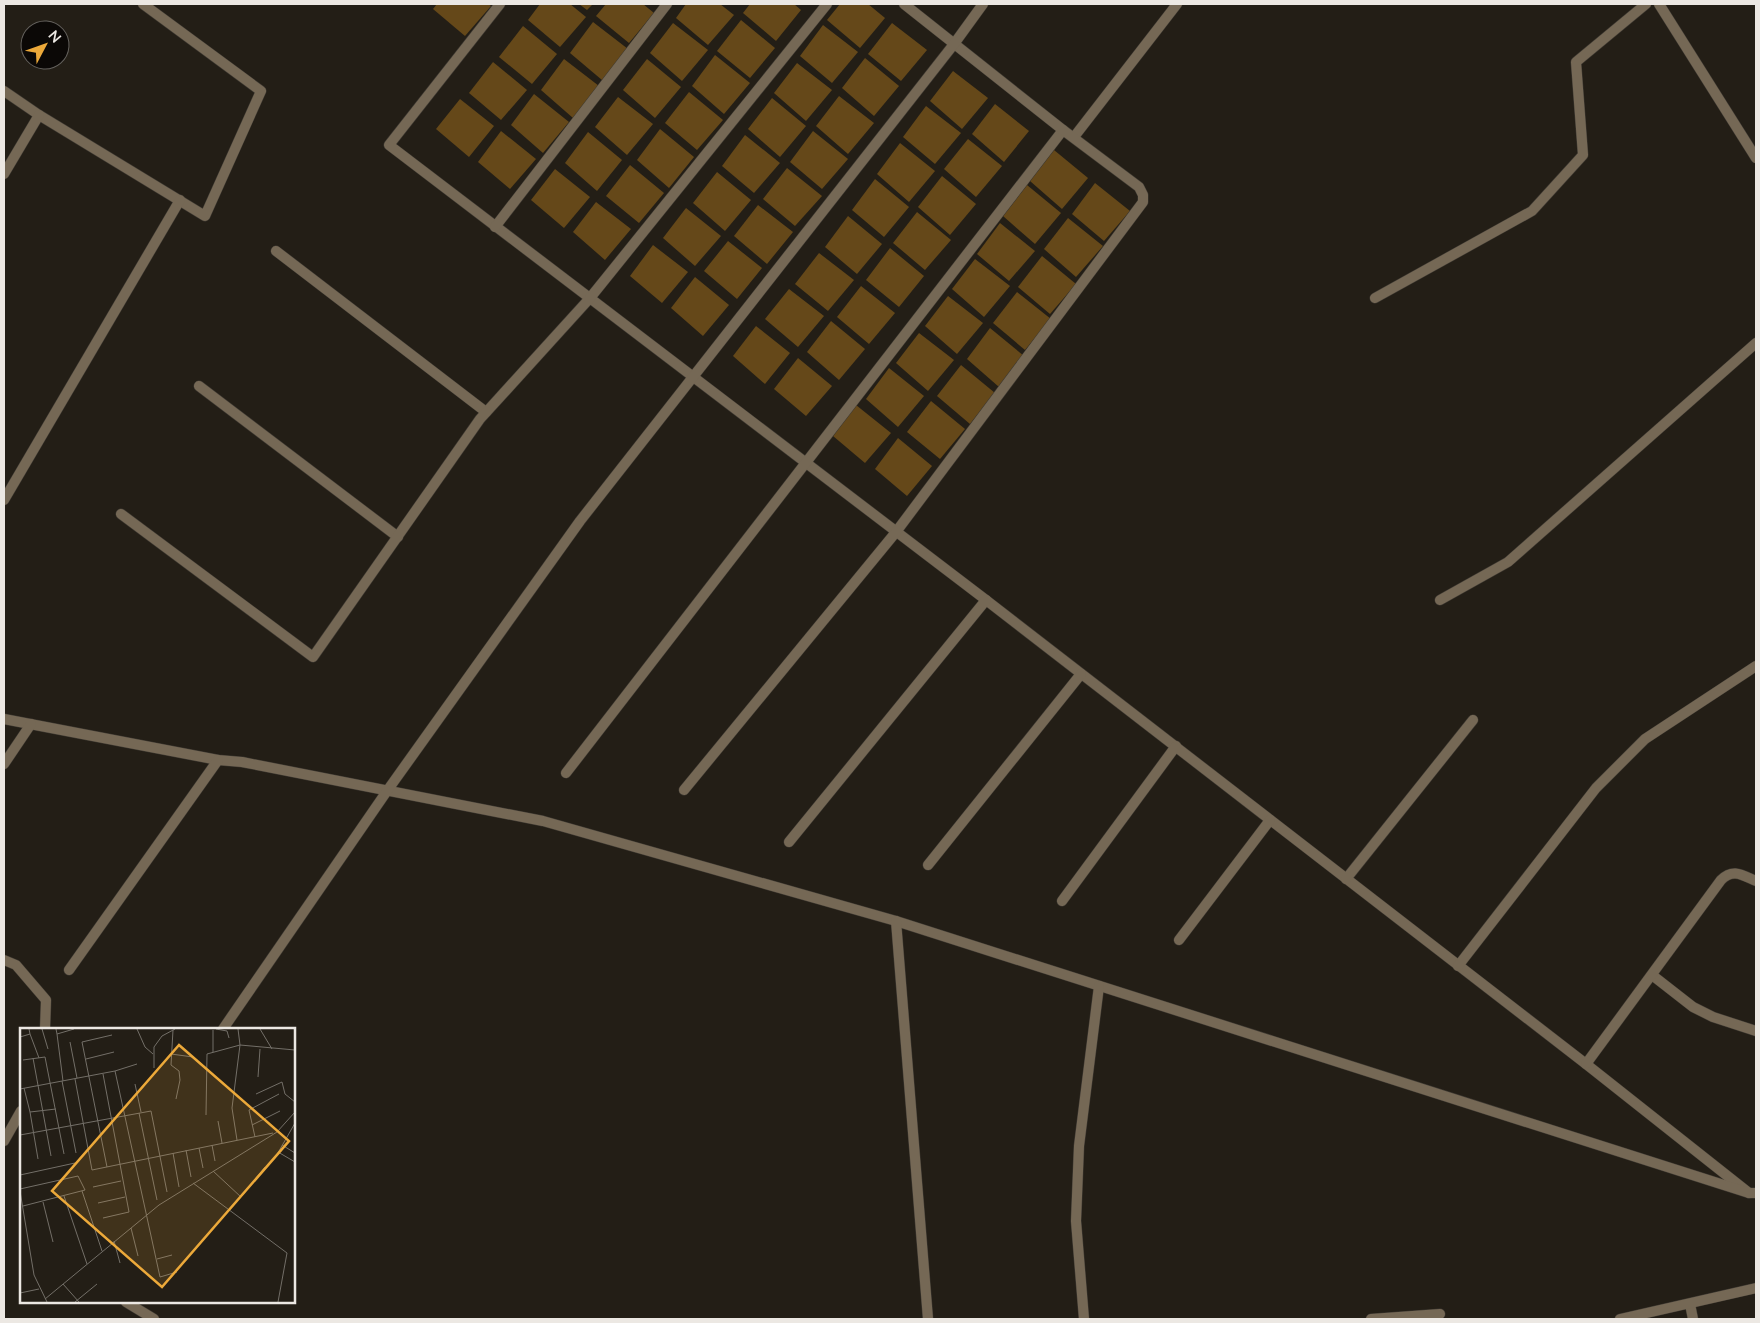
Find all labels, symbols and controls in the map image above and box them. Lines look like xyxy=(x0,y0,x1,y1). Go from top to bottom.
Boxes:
north arrow xyxy=(20,20,70,70)
text: N xyxy=(45,26,65,46)
inset map xyxy=(20,1028,295,1303)

